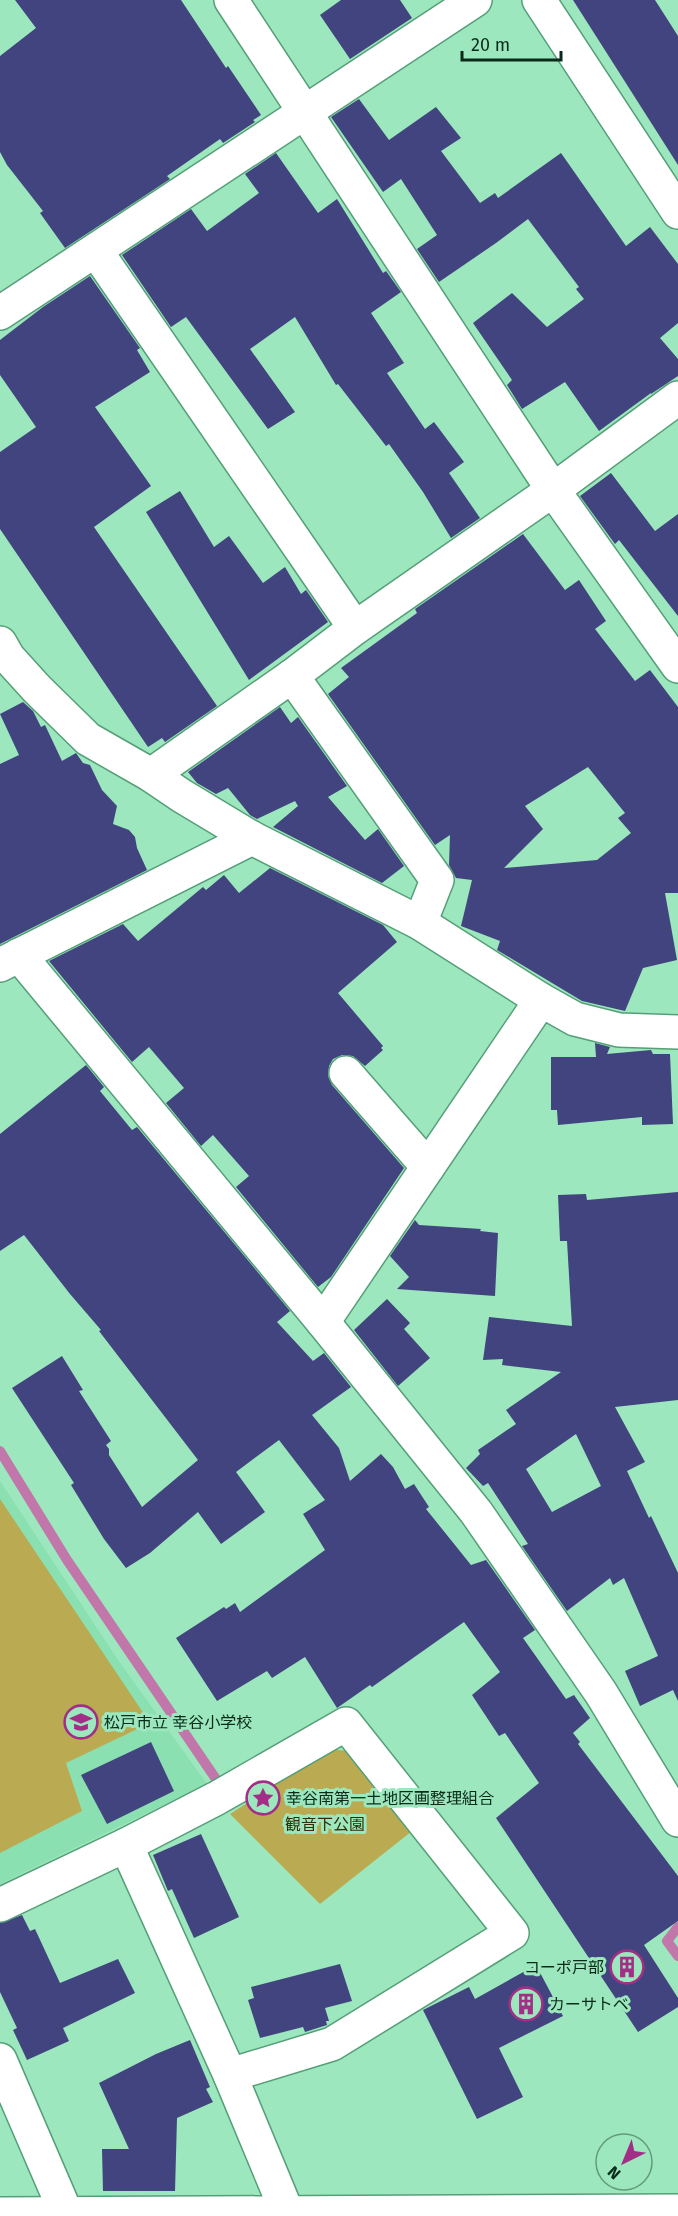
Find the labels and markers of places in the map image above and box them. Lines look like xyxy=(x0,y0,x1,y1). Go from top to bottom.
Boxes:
school or university icon: 松戸市立 幸谷小学校 xyxy=(63,1704,99,1740)
place label: 松戸市立 幸谷小学校 xyxy=(104,1713,252,1732)
place icon: 幸谷南第一土地区画整理組合 xyxy=(245,1780,281,1816)
place label: 幸谷南第一土地区画整理組合 xyxy=(286,1789,494,1808)
building icon: コーポ戸部 xyxy=(609,1949,645,1985)
place label: コーポ戸部 xyxy=(524,1958,604,1977)
building icon: カーサトベ xyxy=(508,1986,544,2022)
place label: カーサトベ xyxy=(549,1995,629,2014)

